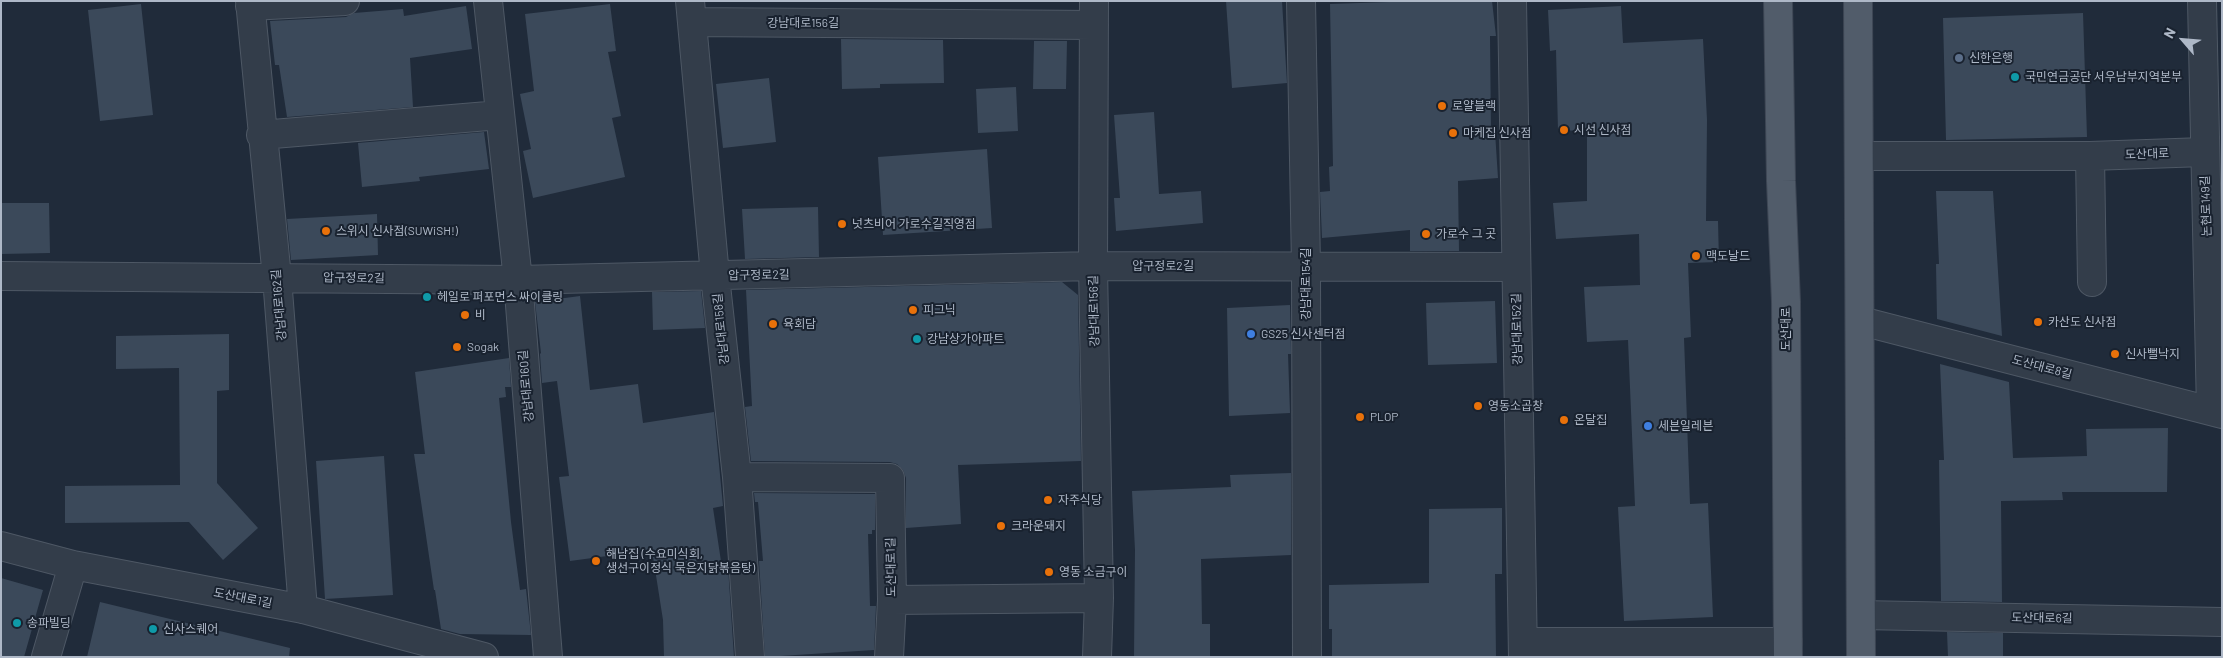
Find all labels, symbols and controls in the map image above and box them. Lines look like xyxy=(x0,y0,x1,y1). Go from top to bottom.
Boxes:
north arrow xyxy=(2158,15,2208,65)
street label: 강남대로156길 xyxy=(767,16,839,30)
text: N xyxy=(2160,25,2179,41)
place label: 신한은행 xyxy=(1969,51,2013,65)
marker: 신한은행 xyxy=(1953,52,1965,64)
place label: 국민연금공단 서우남부지역본부 xyxy=(2025,70,2182,84)
marker: 국민연금공단 서우남부지역본부 xyxy=(2009,71,2021,83)
place label: 로얄블랙 xyxy=(1452,99,1496,113)
marker: 로얄블랙 xyxy=(1436,100,1448,112)
place label: 시선 신사점 xyxy=(1574,123,1632,137)
marker: 시선 신사점 xyxy=(1558,124,1570,136)
place label: 마케집 신사점 xyxy=(1463,126,1532,140)
marker: 마케집 신사점 xyxy=(1447,127,1459,139)
street label: 도산대로 xyxy=(2125,146,2169,162)
street label: 논현로149길 xyxy=(2198,175,2214,237)
place label: 넛츠비어 가로수길직영점 xyxy=(852,217,976,231)
marker: 넛츠비어 가로수길직영점 xyxy=(836,218,848,230)
place label: 스위시 신사점(SUWiSH!) xyxy=(336,224,458,238)
marker: 스위시 신사점(SUWiSH!) xyxy=(320,225,332,237)
place label: 가로수 그 곳 xyxy=(1436,227,1496,241)
marker: 가로수 그 곳 xyxy=(1420,228,1432,240)
street label: 강남대로154길 xyxy=(1299,248,1313,320)
place label: 맥도날드 xyxy=(1706,249,1750,263)
marker: 맥도날드 xyxy=(1690,250,1702,262)
street label: 압구정로2길 xyxy=(1132,259,1194,273)
street label: 압구정로2길 xyxy=(728,267,790,283)
street label: 강남대로162길 xyxy=(269,269,289,341)
street label: 압구정로2길 xyxy=(323,270,385,286)
street label: 강남대로156길 xyxy=(1086,275,1102,347)
place label: 헤일로 퍼포먼스 싸이클링 xyxy=(437,290,563,304)
marker: 헤일로 퍼포먼스 싸이클링 xyxy=(421,291,433,303)
street label: 강남대로158길 xyxy=(710,293,732,365)
street label: 강남대로152길 xyxy=(1509,293,1525,365)
place label: 피그닉 xyxy=(923,303,956,317)
marker: 피그닉 xyxy=(907,304,919,316)
street label: 도산대로 xyxy=(1779,307,1793,351)
place label: 비 xyxy=(475,308,486,322)
marker: 비 xyxy=(459,309,471,321)
place label: 카산도 신사점 xyxy=(2048,315,2117,329)
marker: 카산도 신사점 xyxy=(2032,316,2044,328)
place label: 육회담 xyxy=(783,317,816,331)
marker: 육회담 xyxy=(767,318,779,330)
place label: GS25 신사센터점 xyxy=(1261,327,1346,341)
marker: GS25 신사센터점 xyxy=(1245,328,1257,340)
place label: 강남상가아파트 xyxy=(927,332,1004,346)
marker: 강남상가아파트 xyxy=(911,333,923,345)
place label: Sogak xyxy=(467,340,499,354)
marker: Sogak xyxy=(451,341,463,353)
place label: 신사뻘낙지 xyxy=(2125,347,2180,361)
marker: 신사뻘낙지 xyxy=(2109,348,2121,360)
street label: 강남대로160길 xyxy=(516,349,536,423)
street label: 도산대로8길 xyxy=(2010,352,2074,382)
place label: 영동소곱창 xyxy=(1488,399,1543,413)
marker: 영동소곱창 xyxy=(1472,400,1484,412)
place label: PLOP xyxy=(1370,410,1398,424)
marker: PLOP xyxy=(1354,411,1366,423)
place label: 온달집 xyxy=(1574,413,1607,427)
marker: 온달집 xyxy=(1558,414,1570,426)
place label: 세븐일레븐 xyxy=(1658,419,1713,433)
marker: 세븐일레븐 xyxy=(1642,420,1654,432)
place label: 자주식당 xyxy=(1058,493,1102,507)
marker: 자주식당 xyxy=(1042,494,1054,506)
place label: 크라운돼지 xyxy=(1011,519,1066,533)
marker: 크라운돼지 xyxy=(995,520,1007,532)
street label: 도산대로1길 xyxy=(883,537,899,597)
place label: 해남집 (수요미식회, 생선구이정식 묵은지닭볶음탕) xyxy=(606,547,755,575)
marker: 해남집 (수요미식회, 생선구이정식 묵은지닭볶음탕) xyxy=(590,555,602,567)
place label: 영동 소금구이 xyxy=(1059,565,1128,579)
marker: 영동 소금구이 xyxy=(1043,566,1055,578)
street label: 도산대로1길 xyxy=(212,585,274,611)
street label: 도산대로6길 xyxy=(2011,610,2073,626)
place label: 송파빌딩 xyxy=(27,616,71,630)
marker: 송파빌딩 xyxy=(11,617,23,629)
place label: 신사스퀘어 xyxy=(163,622,218,636)
marker: 신사스퀘어 xyxy=(147,623,159,635)

